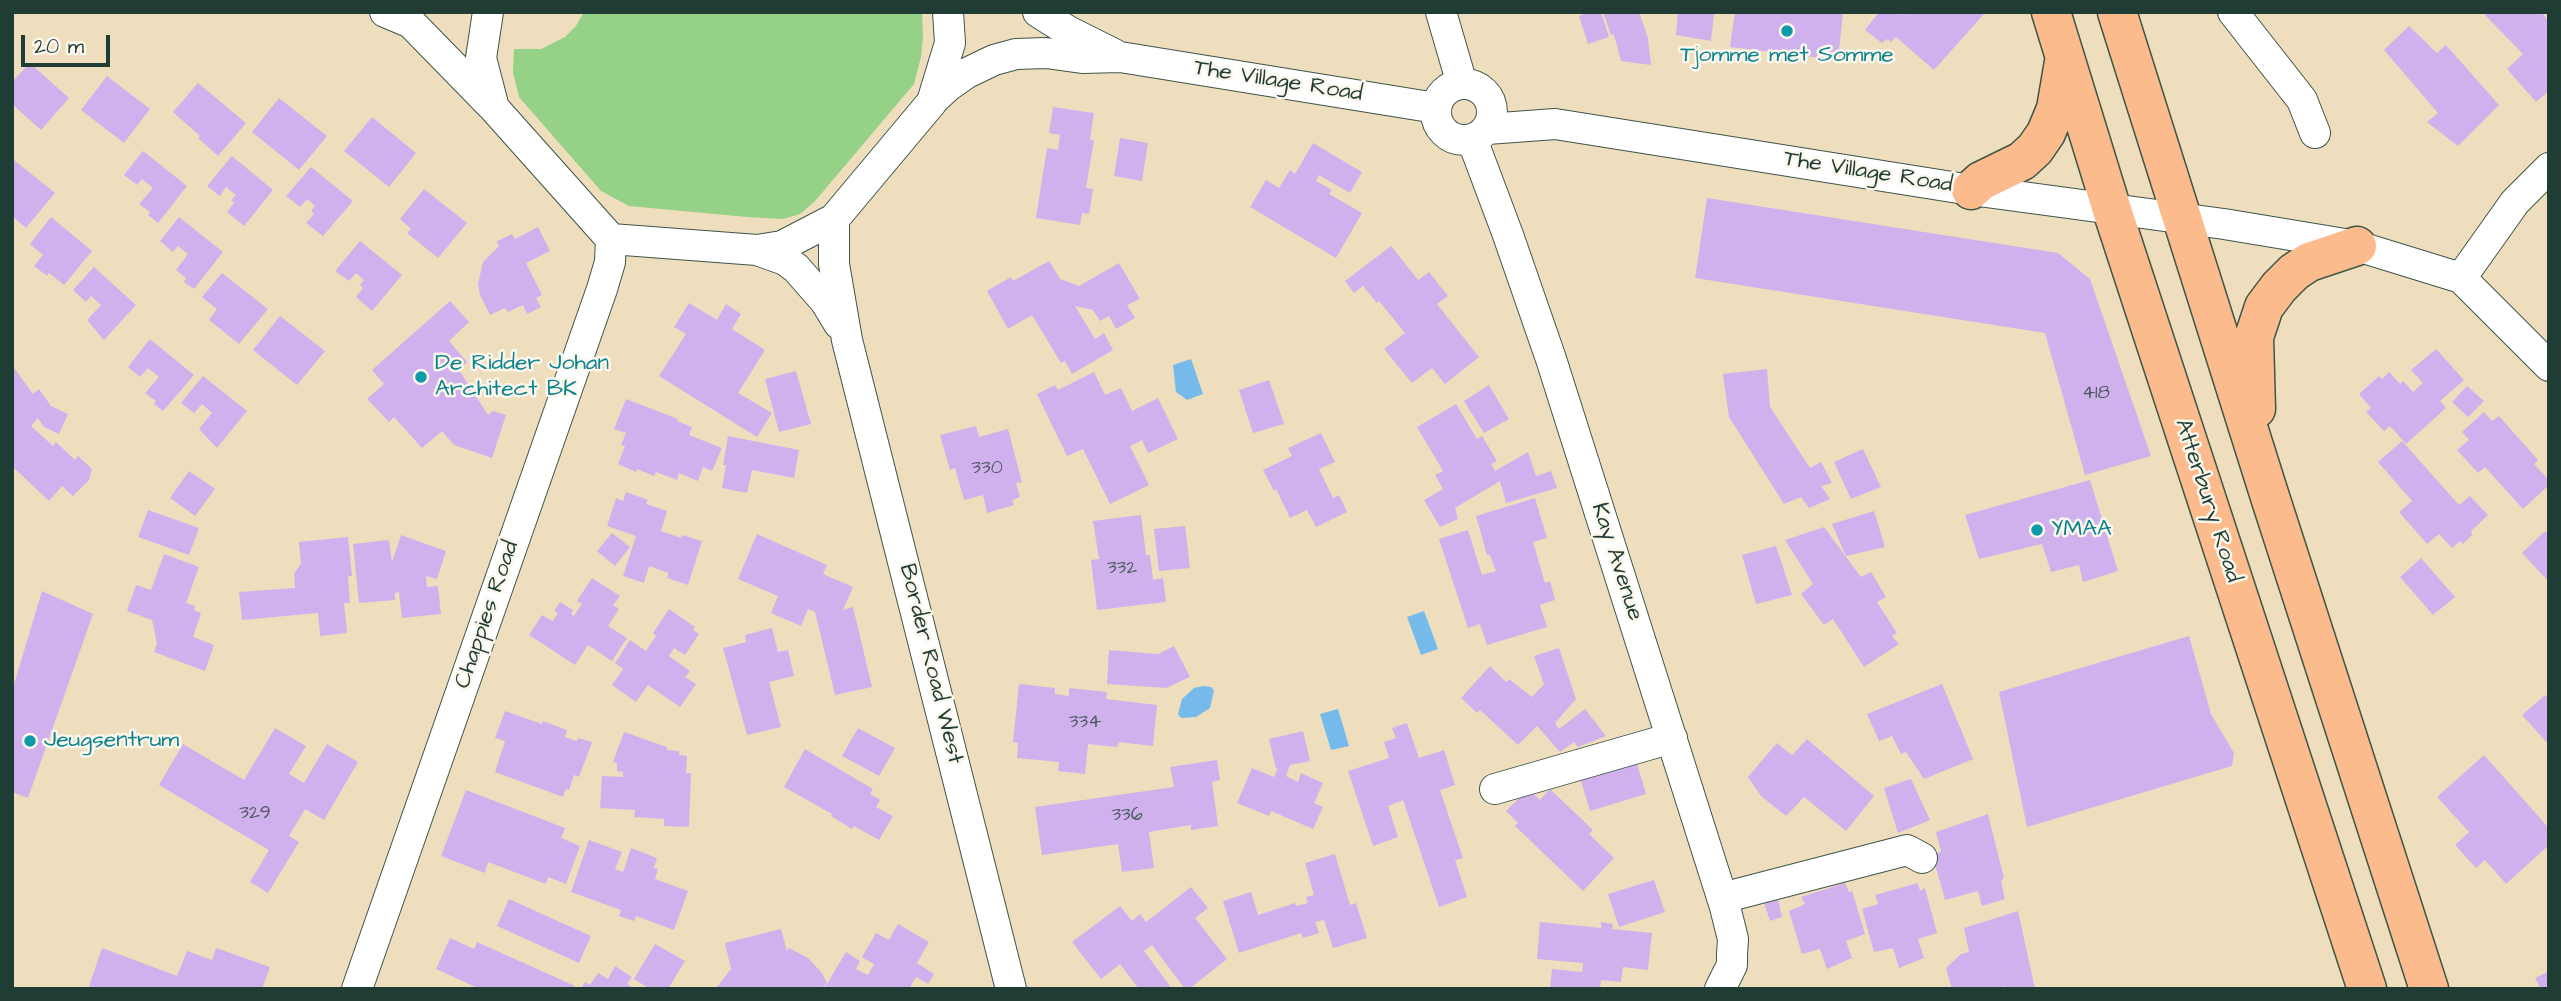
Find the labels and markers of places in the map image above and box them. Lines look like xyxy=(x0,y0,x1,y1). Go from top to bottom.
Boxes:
marker: Tjomme met Somme xyxy=(1779,23,1795,39)
place label: Tjomme met Somme xyxy=(1680,42,1894,70)
place label: De Ridder Johan Architect BK xyxy=(435,350,609,404)
marker: De Ridder Johan Architect BK xyxy=(413,369,429,385)
place label: YMAA xyxy=(2051,516,2112,544)
marker: YMAA xyxy=(2029,522,2045,538)
place label: Jeugsentrum xyxy=(44,727,179,755)
marker: Jeugsentrum xyxy=(22,733,38,749)

